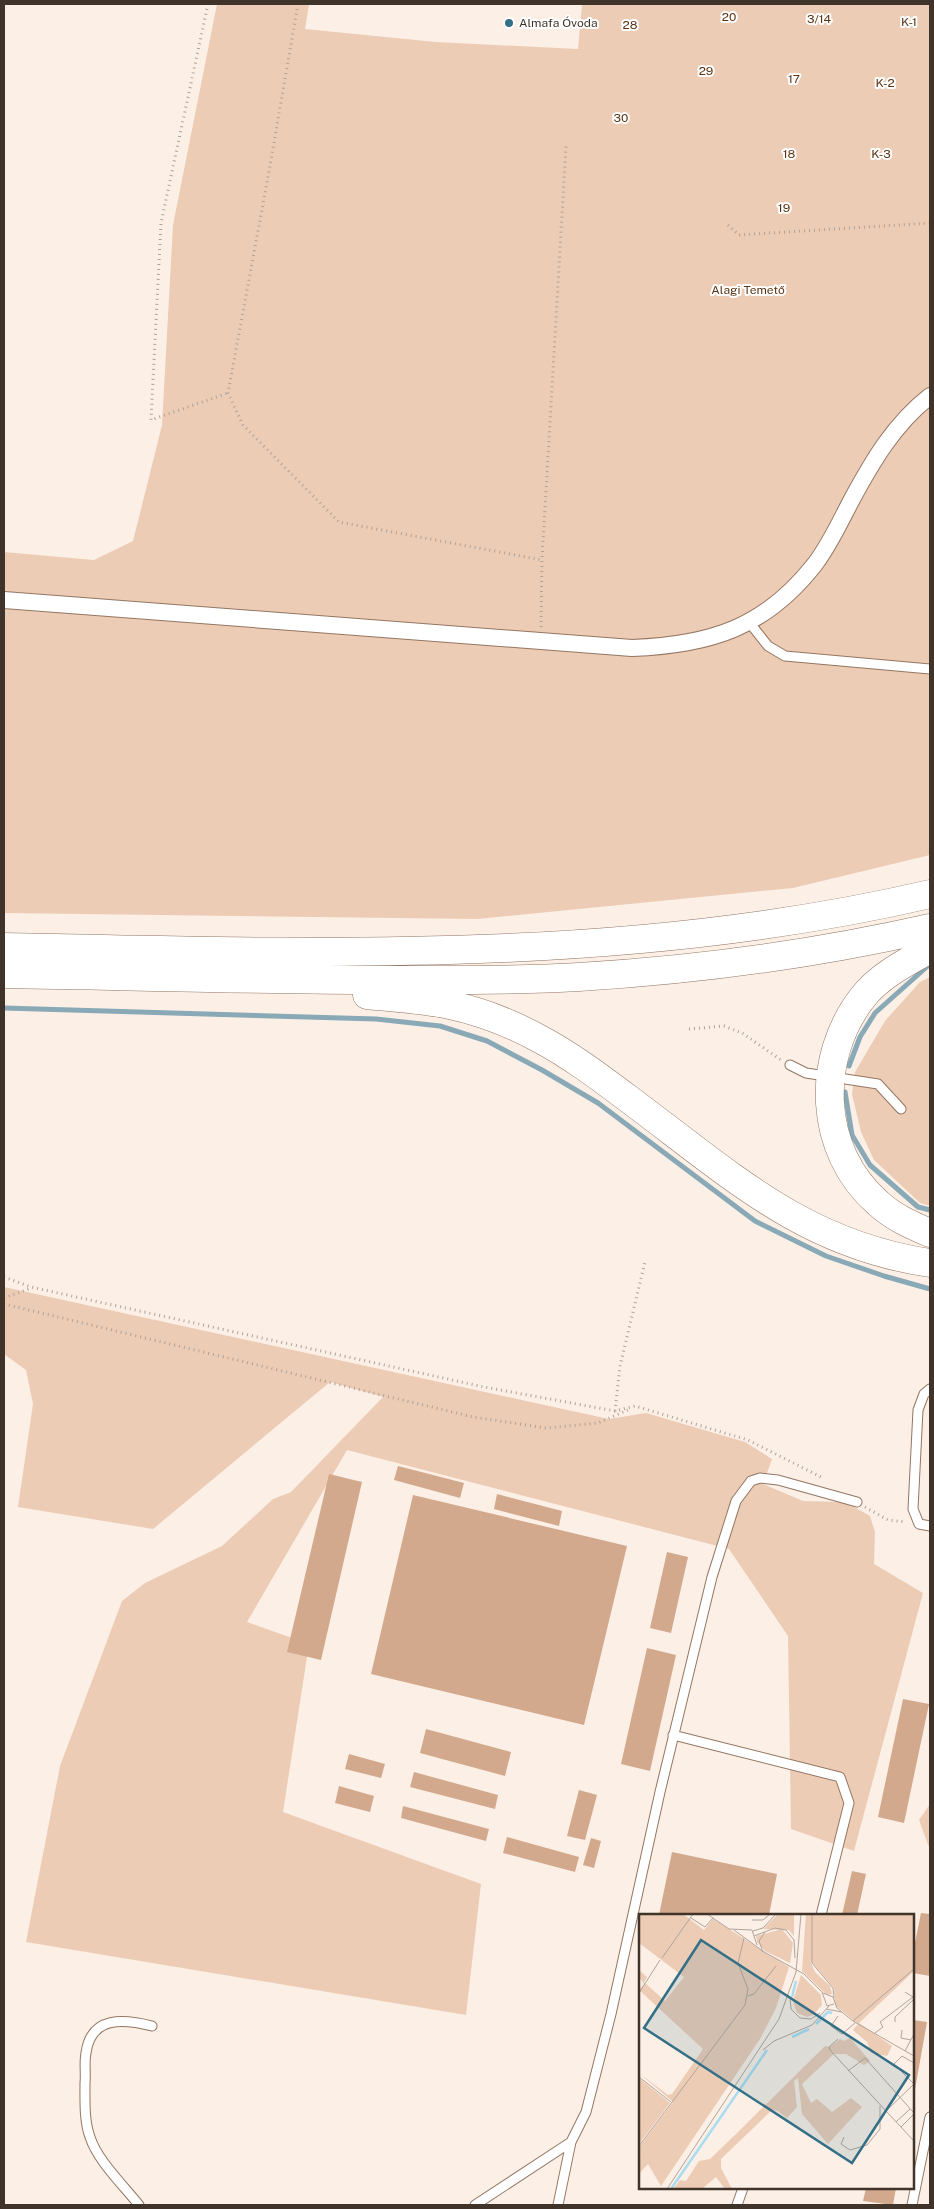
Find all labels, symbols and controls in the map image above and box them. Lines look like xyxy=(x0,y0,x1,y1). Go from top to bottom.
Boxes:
park label: 20 xyxy=(722,10,736,24)
park label: 3/14 xyxy=(807,12,832,26)
park label: K-1 xyxy=(901,15,917,29)
place label: Almafa Óvoda xyxy=(519,16,598,30)
marker: Almafa Óvoda xyxy=(503,17,515,29)
park label: 28 xyxy=(623,18,638,32)
park label: 29 xyxy=(699,64,713,78)
park label: 17 xyxy=(788,72,800,86)
park label: K-2 xyxy=(875,76,895,90)
park label: 30 xyxy=(614,111,628,125)
park label: 18 xyxy=(783,147,796,161)
park label: K-3 xyxy=(871,147,891,161)
park label: 19 xyxy=(778,201,790,215)
park label: Alagi Temető xyxy=(711,283,785,297)
inset map xyxy=(639,1914,914,2189)

